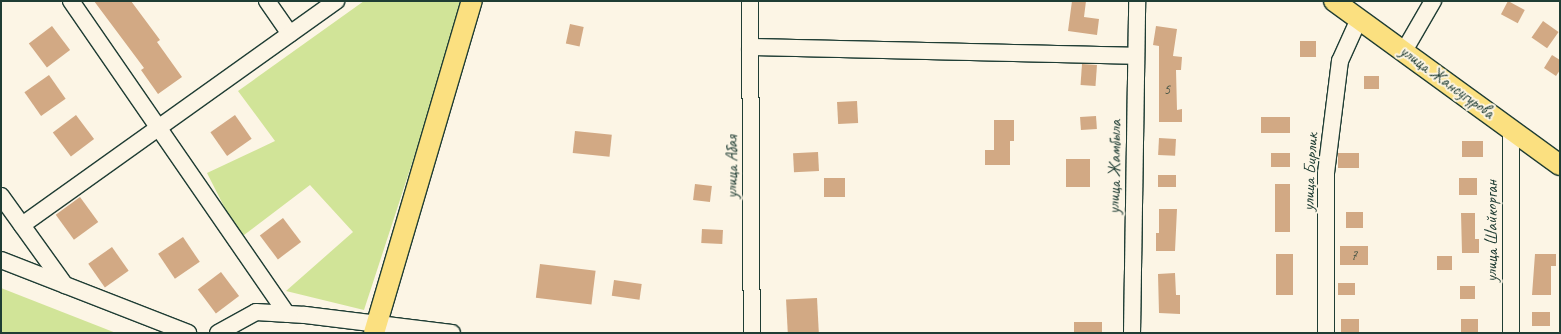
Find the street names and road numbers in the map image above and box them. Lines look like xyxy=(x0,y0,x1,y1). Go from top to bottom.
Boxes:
street label: улица Жансугурова xyxy=(1396,41,1498,123)
street label: улица Жамбыла xyxy=(1104,120,1126,214)
street label: улица Бирлик xyxy=(1298,133,1322,211)
street label: улица Абая xyxy=(722,135,742,199)
street label: улица Шайкорган xyxy=(1482,180,1502,282)

